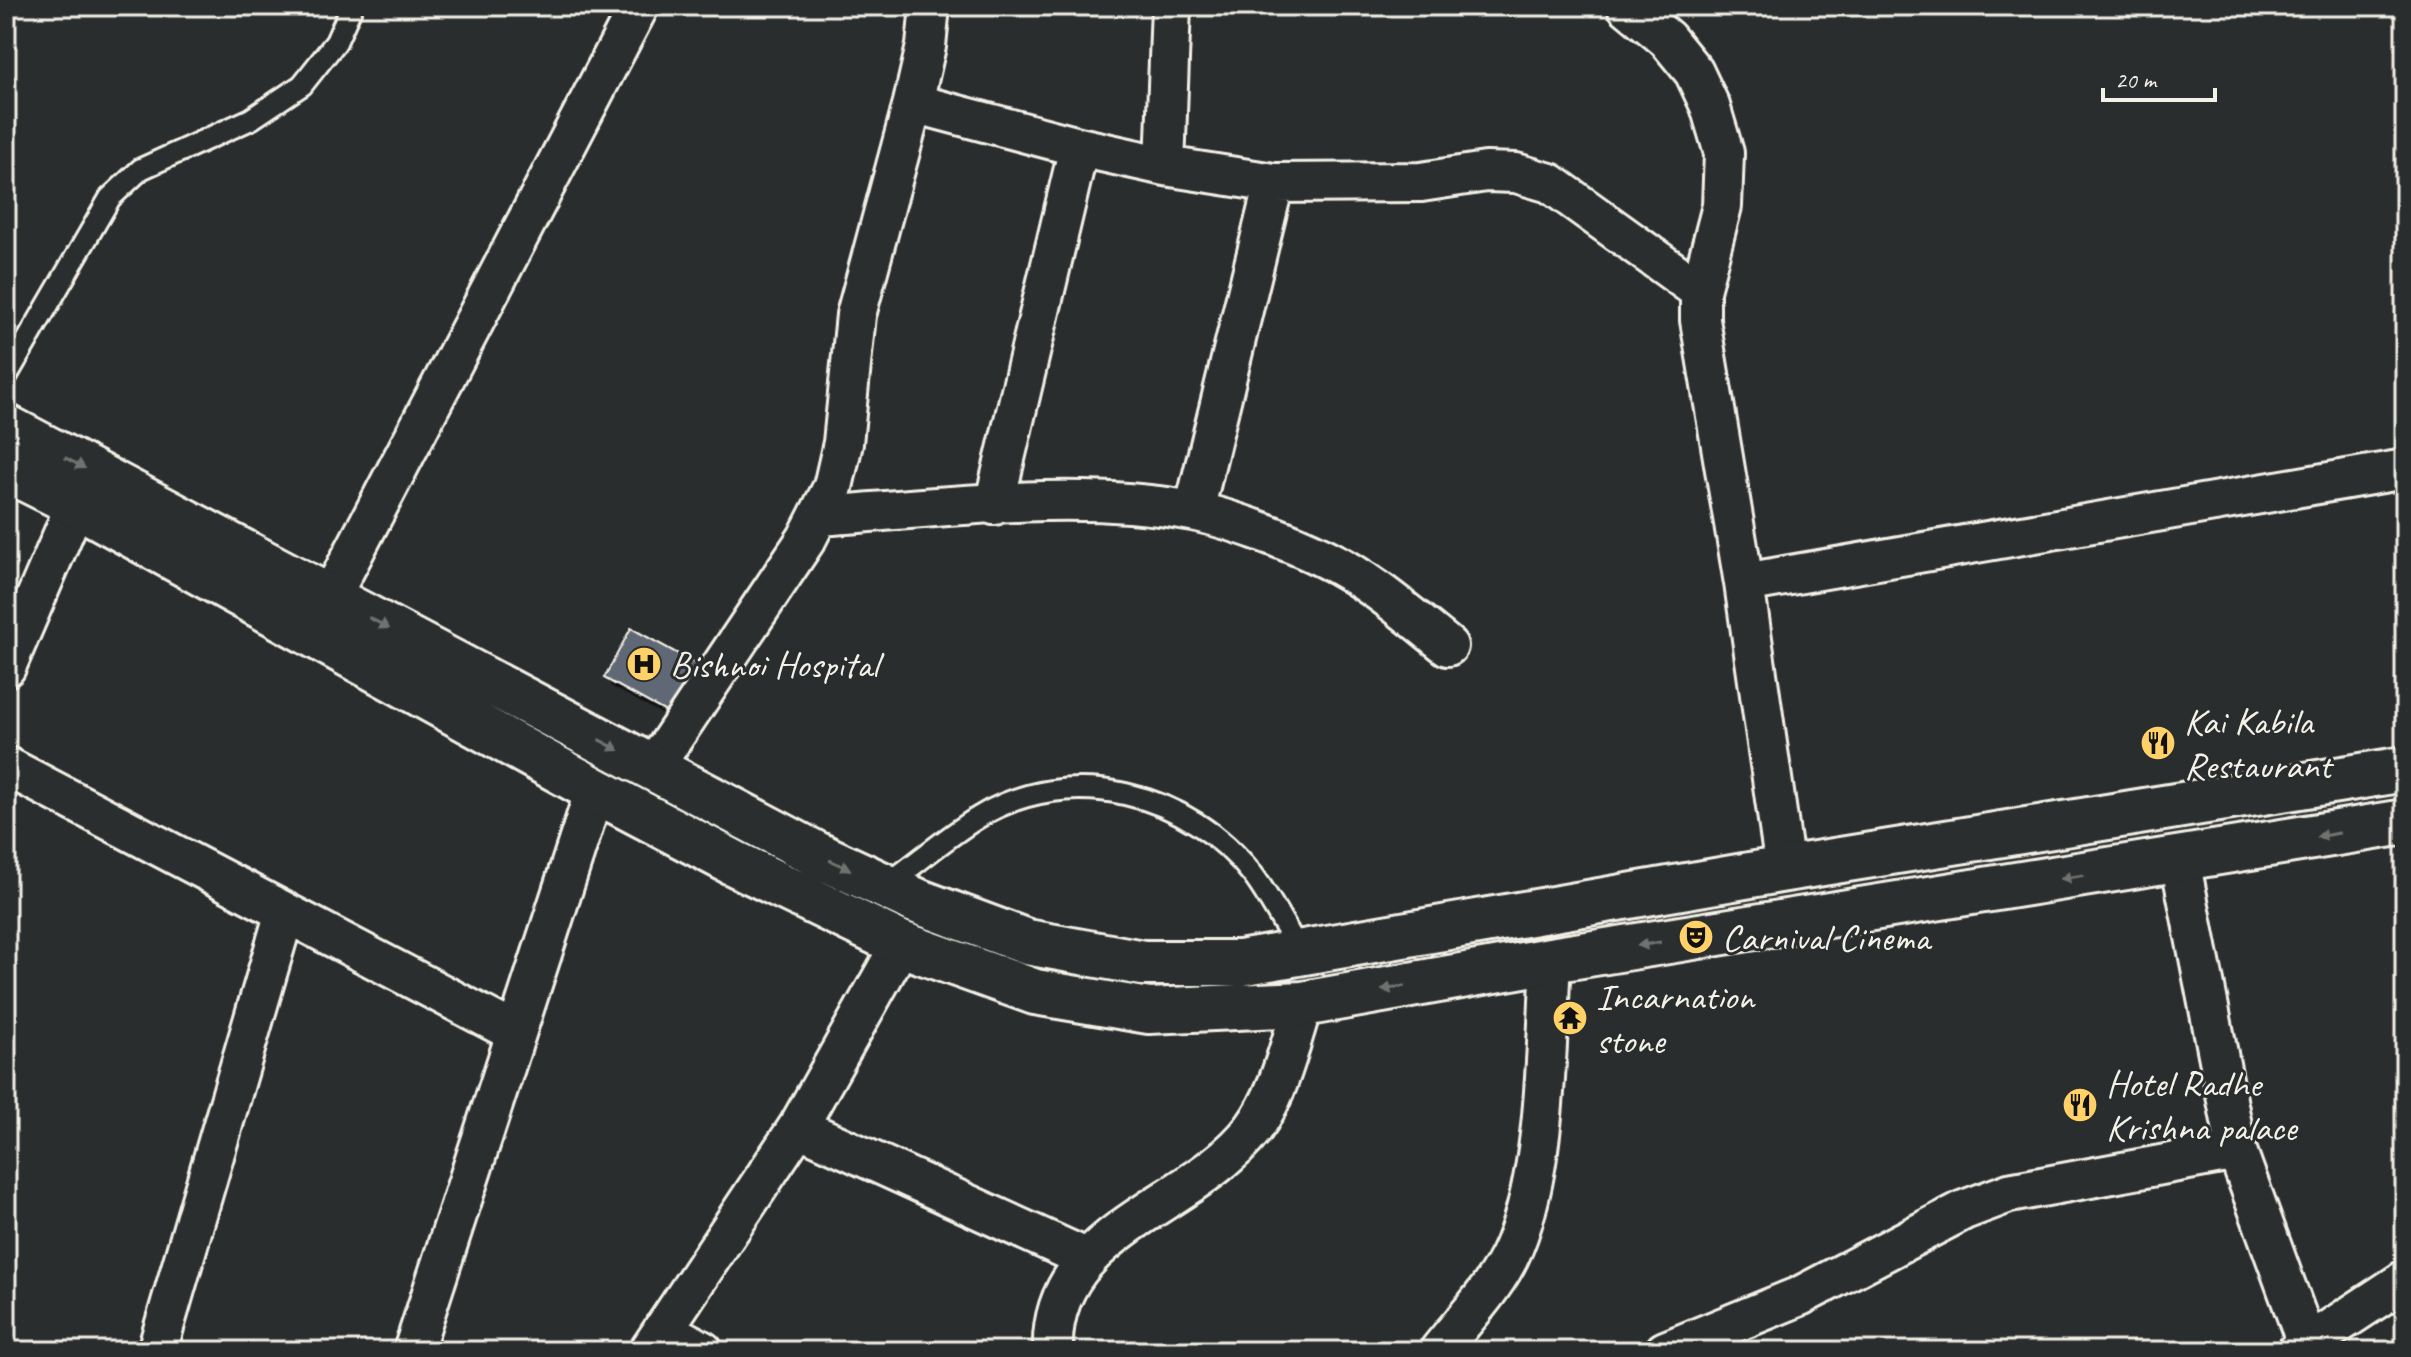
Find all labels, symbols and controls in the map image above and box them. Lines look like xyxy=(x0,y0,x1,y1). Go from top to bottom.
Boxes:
scale bar xyxy=(2103,52,2215,102)
text: 20 m xyxy=(2115,65,2158,95)
one-way arrow xyxy=(64,456,86,470)
one-way arrow xyxy=(368,617,391,630)
place label: Bishnoi Hospital xyxy=(670,641,885,688)
hospital icon: Bishnoi Hospital xyxy=(625,645,663,683)
place label: Kai Kabila Restaurant xyxy=(2184,698,2335,789)
restaurant icon: Kai Kabila Restaurant xyxy=(2139,724,2177,762)
one-way arrow xyxy=(598,738,621,751)
one-way arrow xyxy=(2315,829,2340,841)
one-way arrow xyxy=(828,858,851,872)
one-way arrow xyxy=(2059,871,2084,884)
place label: Carnival Cinema xyxy=(1722,914,1933,961)
theatre icon: Carnival Cinema xyxy=(1677,918,1715,956)
one-way arrow xyxy=(1636,939,1661,951)
place label: Incarnation stone xyxy=(1596,973,1756,1064)
one-way arrow xyxy=(1380,983,1405,995)
temple icon: Incarnation stone xyxy=(1551,999,1589,1037)
place label: Hotel Radhe Krishna palace xyxy=(2106,1060,2299,1151)
restaurant icon: Hotel Radhe Krishna palace xyxy=(2061,1086,2099,1124)

